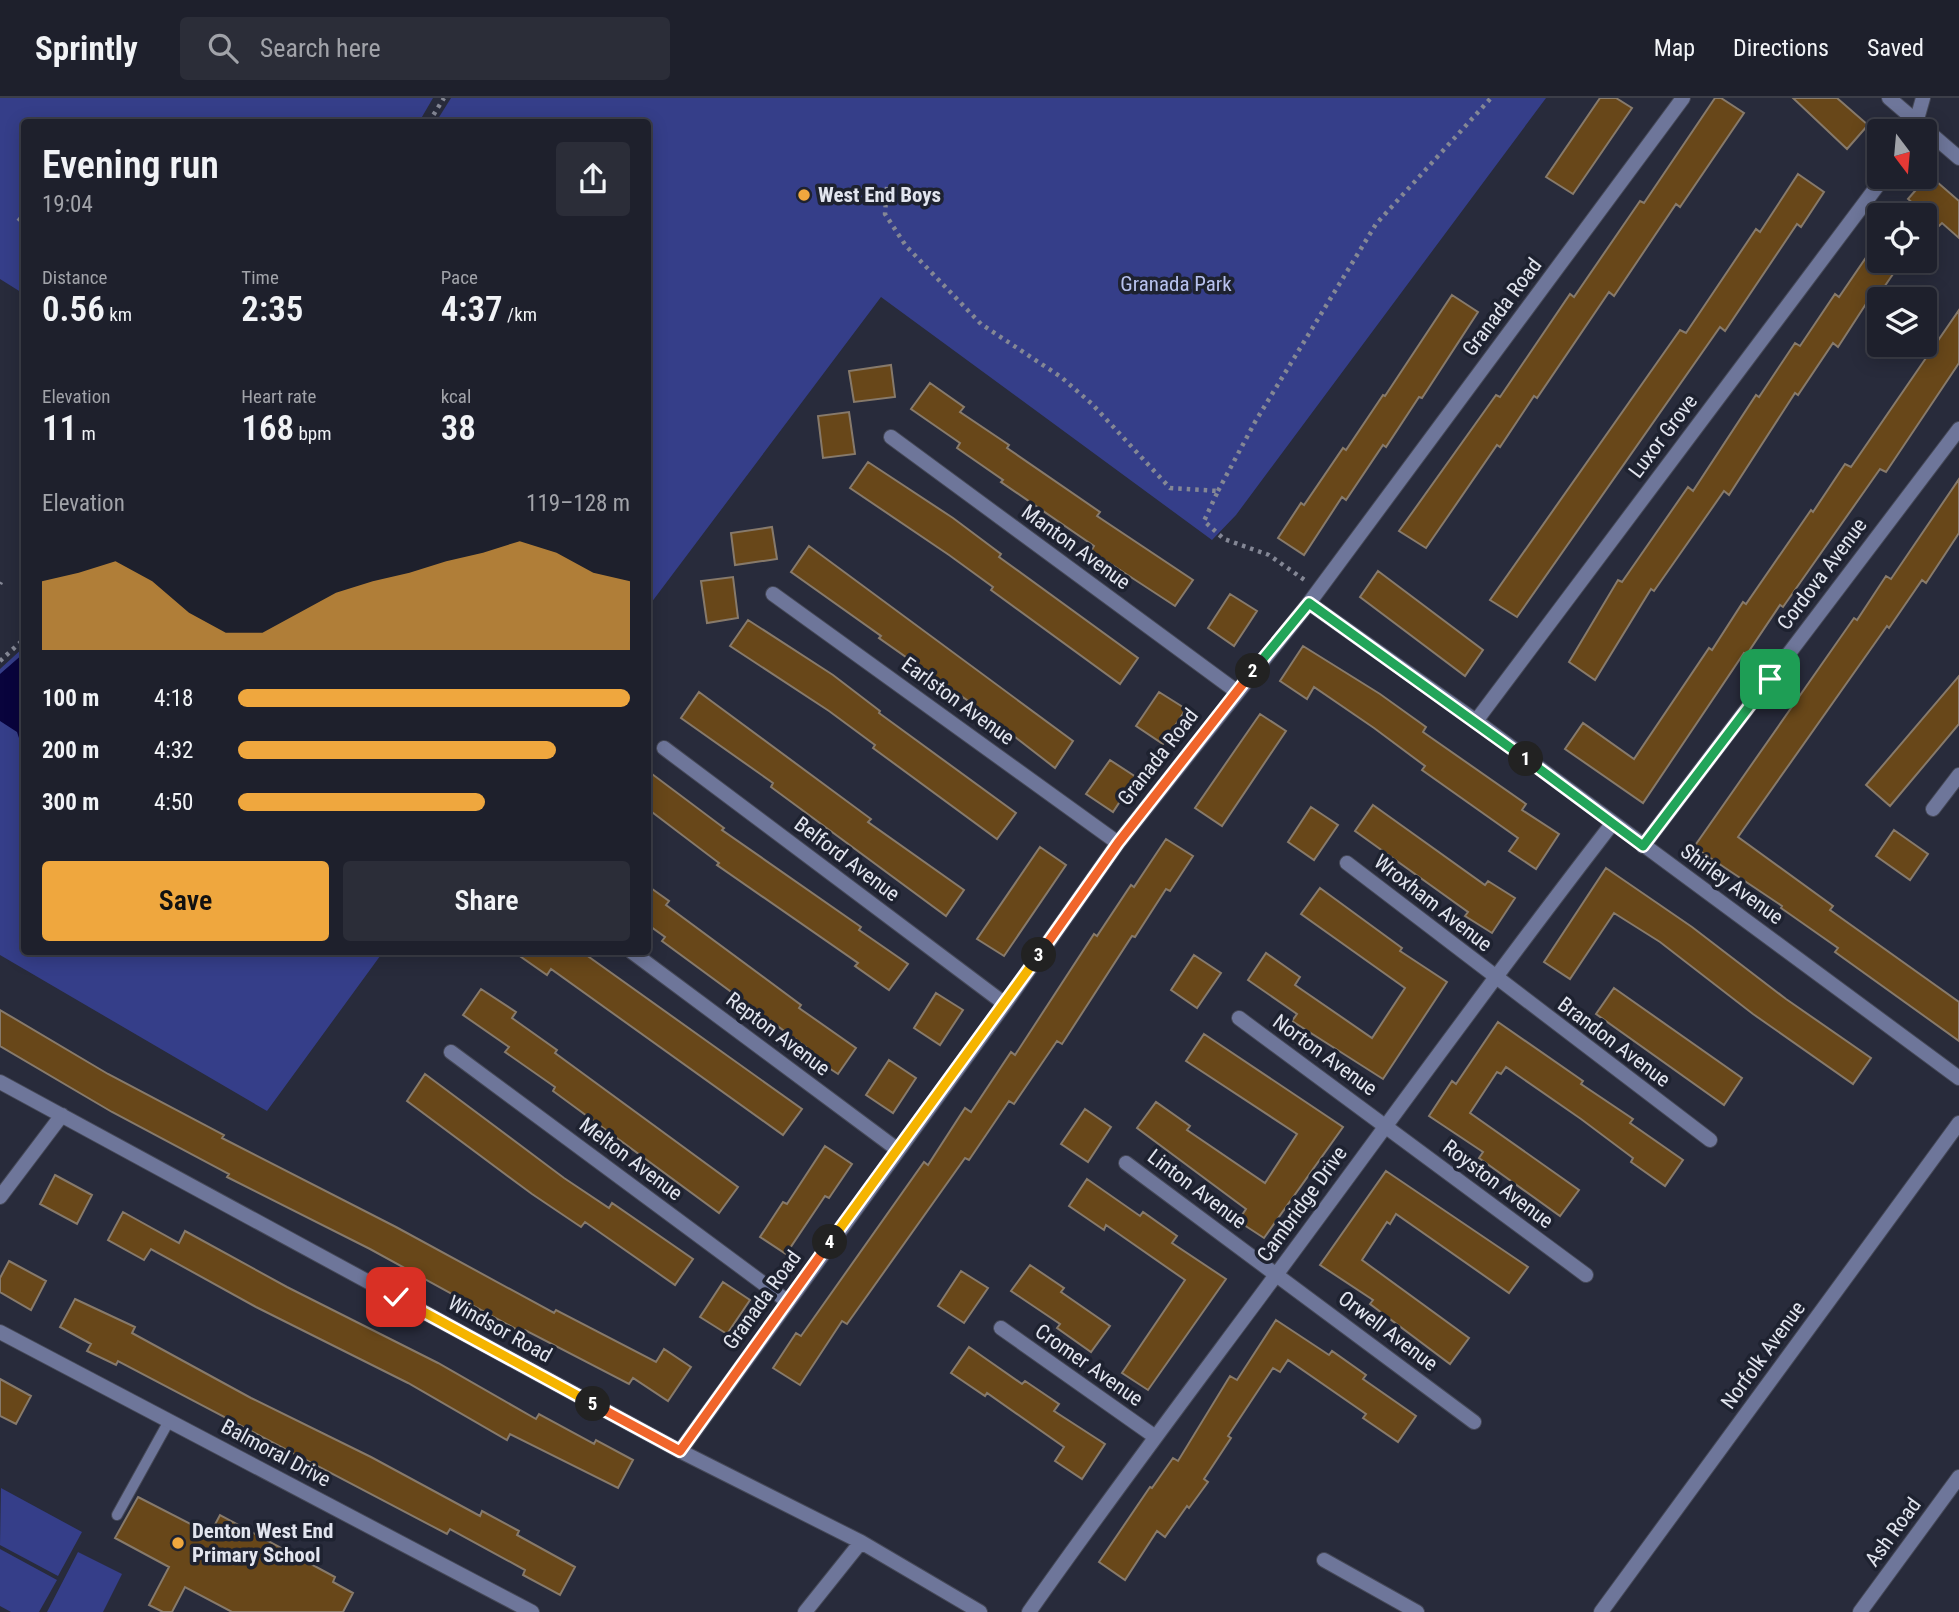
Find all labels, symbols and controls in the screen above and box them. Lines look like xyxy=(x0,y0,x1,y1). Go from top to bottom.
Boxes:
search box xyxy=(180,17,670,80)
text: Sprintly xyxy=(35,29,138,68)
icon: search xyxy=(204,29,242,67)
text: Search here xyxy=(260,33,381,63)
text: Map xyxy=(1654,34,1695,62)
text: Directions xyxy=(1733,34,1829,62)
text: Saved xyxy=(1867,34,1924,62)
north arrow xyxy=(1867,119,1937,189)
map controls xyxy=(1867,119,1937,357)
button: share xyxy=(556,142,630,216)
text: Evening run xyxy=(42,143,219,187)
place label: West End Boys xyxy=(818,183,941,207)
marker: West End Boys xyxy=(796,187,812,203)
text: 19:04 xyxy=(42,191,93,218)
button: locate xyxy=(1867,203,1937,273)
street label: Granada Road xyxy=(1457,253,1547,361)
text: Distance xyxy=(42,266,107,289)
text: Time xyxy=(241,266,279,289)
text: Pace xyxy=(441,266,478,289)
park label: Granada Park xyxy=(1120,272,1232,296)
button: layers xyxy=(1867,287,1937,357)
text: 0.56 xyxy=(42,289,105,330)
text: 2:35 xyxy=(241,289,303,330)
text: 4:37 xyxy=(441,289,503,330)
text: km xyxy=(105,303,132,326)
text: /km xyxy=(503,303,537,326)
text: Elevation xyxy=(42,385,110,408)
text: Heart rate xyxy=(241,385,316,408)
text: kcal xyxy=(441,385,471,408)
street label: Luxor Grove xyxy=(1624,389,1702,482)
text: 11 xyxy=(42,408,77,449)
text: 168 xyxy=(241,408,294,449)
text: 38 xyxy=(441,408,476,449)
text: m xyxy=(77,422,96,445)
text: bpm xyxy=(294,422,332,445)
text: Elevation xyxy=(42,490,125,517)
text: 119–128 m xyxy=(526,490,630,517)
street label: Manton Avenue xyxy=(1017,500,1135,594)
street label: Cordova Avenue xyxy=(1772,513,1872,635)
pin xyxy=(1740,649,1800,709)
street label: Earlston Avenue xyxy=(897,652,1019,750)
pin: 2 xyxy=(1236,654,1270,688)
text: 2 xyxy=(1248,659,1257,682)
icon: arrive xyxy=(1751,660,1789,698)
text: 100 m xyxy=(42,685,99,712)
text: 4:18 xyxy=(154,685,193,712)
street label: Granada Road xyxy=(1113,704,1203,810)
text: 200 m xyxy=(42,737,99,764)
text: 4:32 xyxy=(154,737,193,764)
pin: 1 xyxy=(1508,742,1544,776)
text: 1 xyxy=(1521,747,1530,770)
text: 300 m xyxy=(42,789,99,816)
text: 4:50 xyxy=(154,789,193,816)
street label: Belford Avenue xyxy=(790,812,904,906)
street label: Shirley Avenue xyxy=(1676,839,1788,929)
street label: Wroxham Avenue xyxy=(1369,850,1497,957)
button: Save xyxy=(42,861,329,941)
button: Share xyxy=(343,861,630,941)
pin: 3 xyxy=(1021,938,1056,972)
text: 3 xyxy=(1034,943,1043,966)
street label: Repton Avenue xyxy=(722,987,835,1081)
street label: Brandon Avenue xyxy=(1553,992,1675,1092)
street label: Norton Avenue xyxy=(1268,1009,1382,1101)
street label: Melton Avenue xyxy=(575,1113,687,1206)
street label: Royston Avenue xyxy=(1438,1135,1558,1233)
street label: Cambridge Drive xyxy=(1252,1142,1352,1266)
street label: Linton Avenue xyxy=(1143,1144,1251,1234)
pin: 4 xyxy=(812,1224,848,1260)
text: 4 xyxy=(825,1230,834,1253)
street label: Granada Road xyxy=(718,1246,806,1354)
pin xyxy=(366,1267,426,1327)
icon: check xyxy=(377,1278,415,1316)
street label: Orwell Avenue xyxy=(1334,1286,1442,1376)
street label: Windsor Road xyxy=(444,1291,556,1367)
street label: Norfolk Avenue xyxy=(1716,1297,1810,1413)
street label: Cromer Avenue xyxy=(1031,1319,1148,1411)
pin: 5 xyxy=(576,1386,610,1422)
text: 5 xyxy=(588,1392,597,1415)
street label: Balmoral Drive xyxy=(217,1414,335,1492)
street label: Ash Road xyxy=(1860,1493,1926,1571)
place label: Denton West End Primary School xyxy=(192,1519,333,1567)
marker: Denton West End Primary School xyxy=(170,1535,186,1551)

